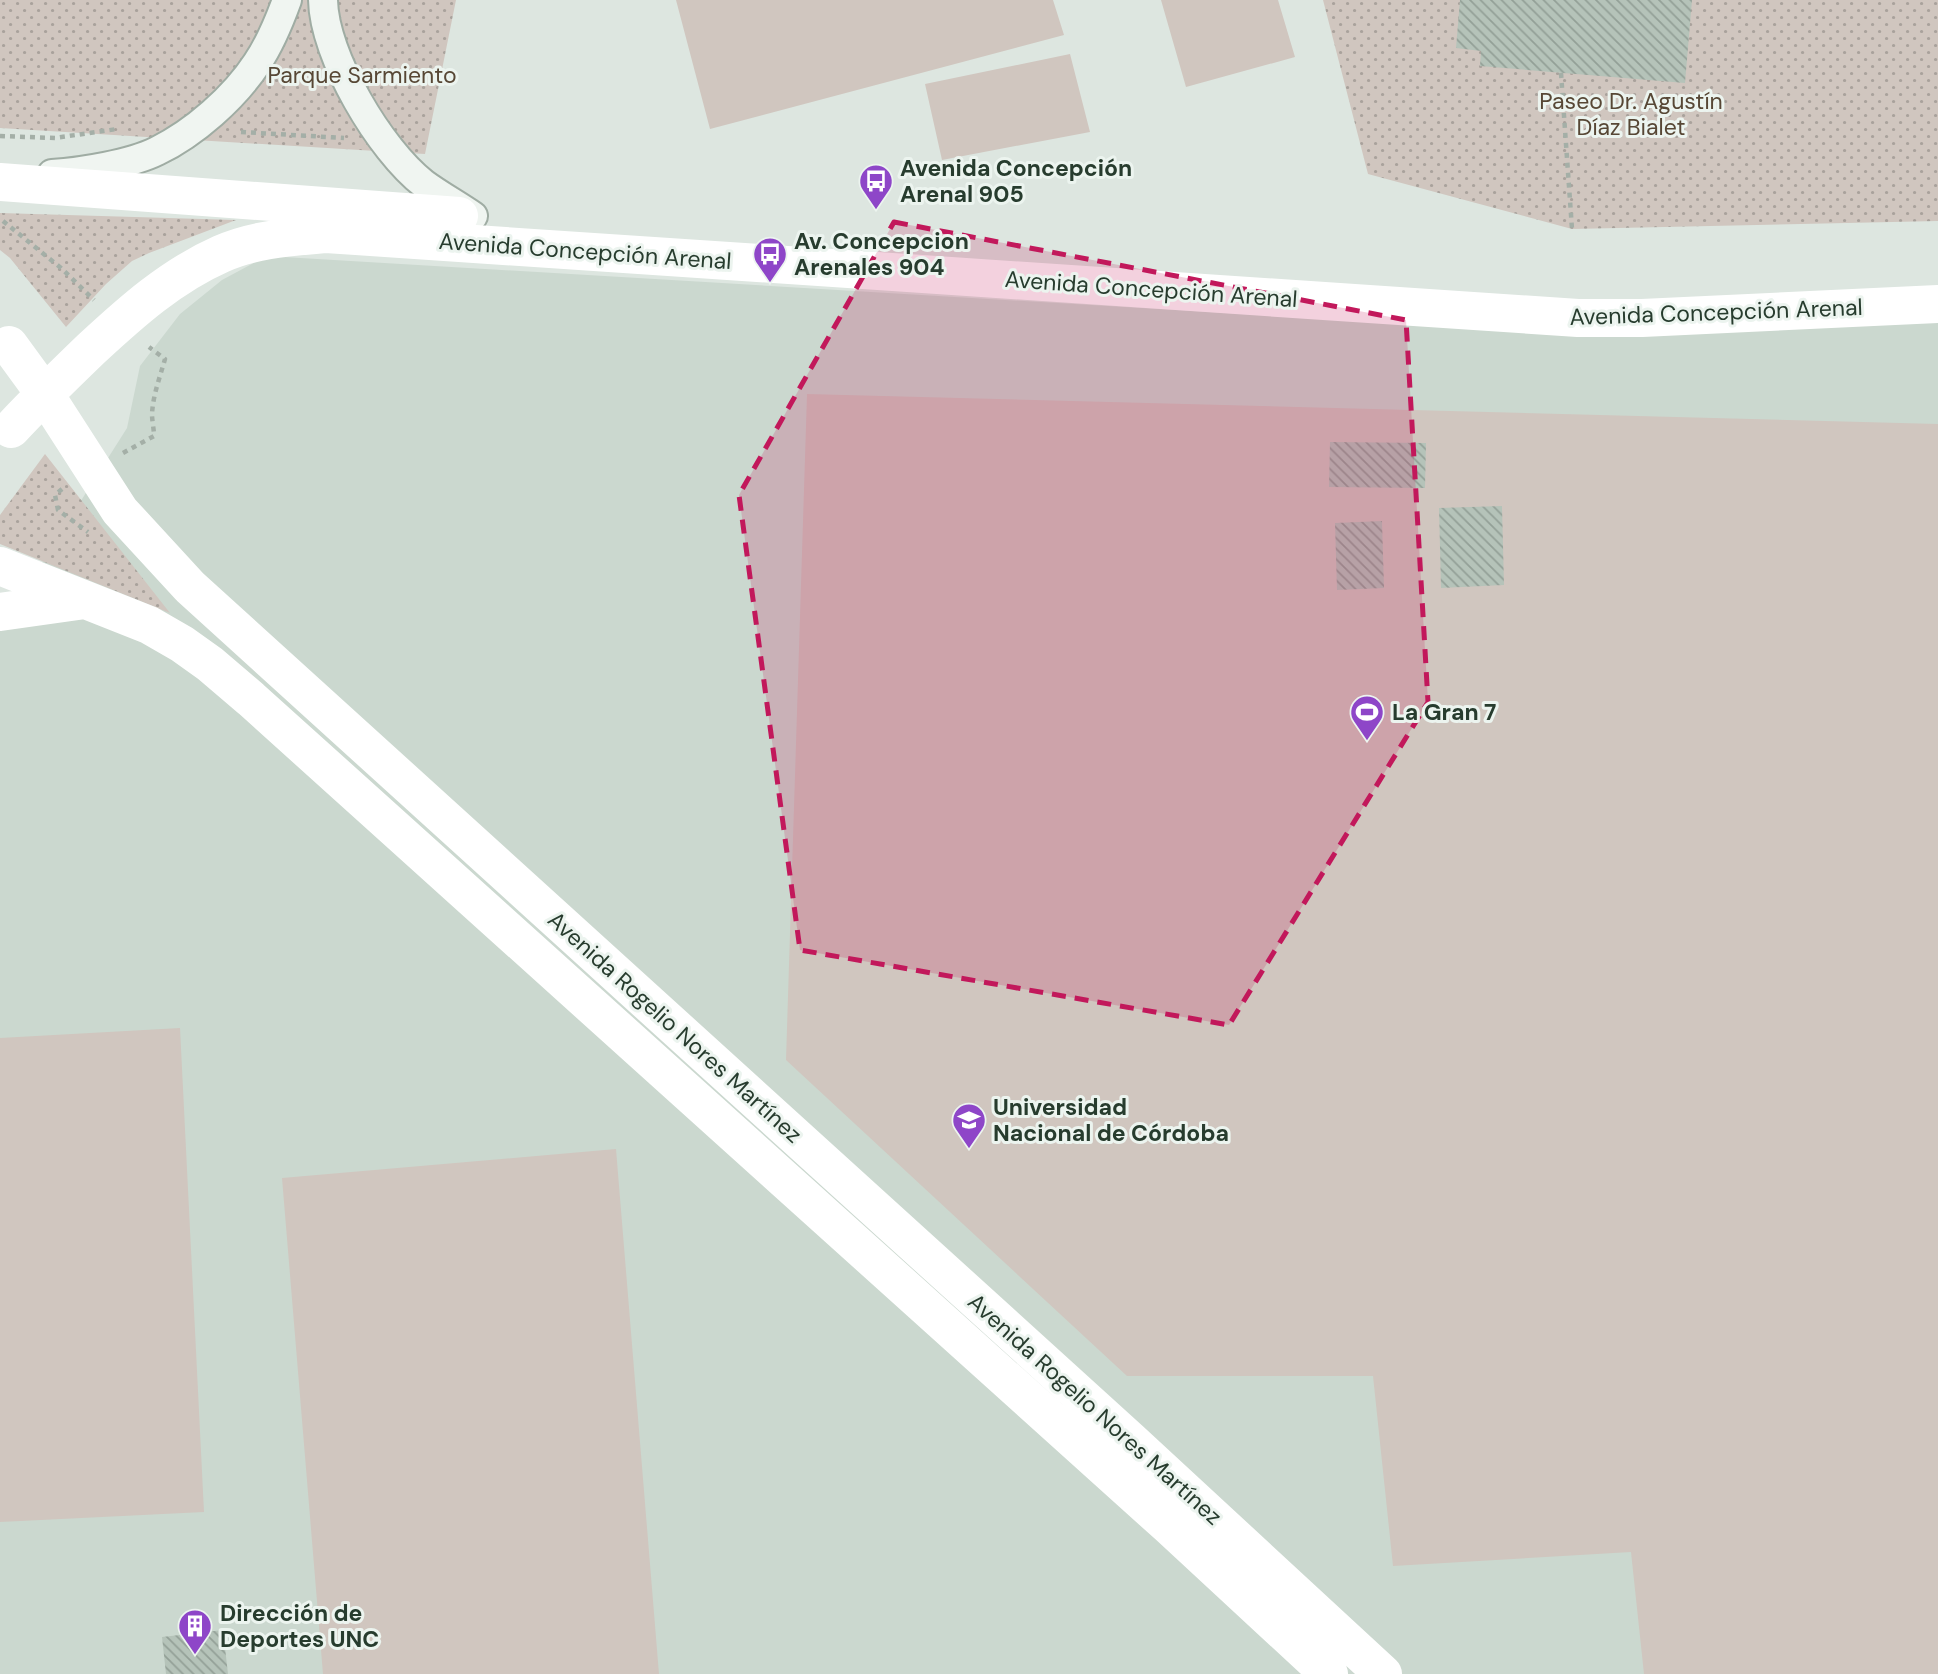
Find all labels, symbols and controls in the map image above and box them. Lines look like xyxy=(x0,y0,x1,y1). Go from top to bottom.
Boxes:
park label: Parque Sarmiento xyxy=(267,60,457,90)
park label: Paseo Dr. Agustín Díaz Bialet xyxy=(1539,86,1723,142)
place label: Avenida Concepción Arenal 905 xyxy=(900,153,1132,209)
bus stop icon: Avenida Concepción Arenal 905 xyxy=(857,162,895,211)
street label: Avenida Concepción Arenal xyxy=(438,226,732,276)
place label: Av. Concepcion Arenales 904 xyxy=(794,226,969,282)
bus stop icon: Av. Concepcion Arenales 904 xyxy=(751,235,789,284)
street label: Avenida Concepción Arenal xyxy=(1004,264,1298,314)
street label: Avenida Concepción Arenal xyxy=(1569,292,1863,332)
sports icon: La Gran 7 xyxy=(1348,693,1386,742)
place label: La Gran 7 xyxy=(1392,697,1496,727)
street label: Avenida Rogelio Nores Martínez xyxy=(542,905,808,1149)
place label: Universidad Nacional de Córdoba xyxy=(993,1092,1229,1148)
school or university icon: Universidad Nacional de Córdoba xyxy=(950,1101,988,1150)
street label: Avenida Rogelio Nores Martínez xyxy=(962,1287,1228,1531)
place label: Dirección de Deportes UNC xyxy=(220,1598,379,1654)
building icon: Dirección de Deportes UNC xyxy=(176,1607,214,1656)

